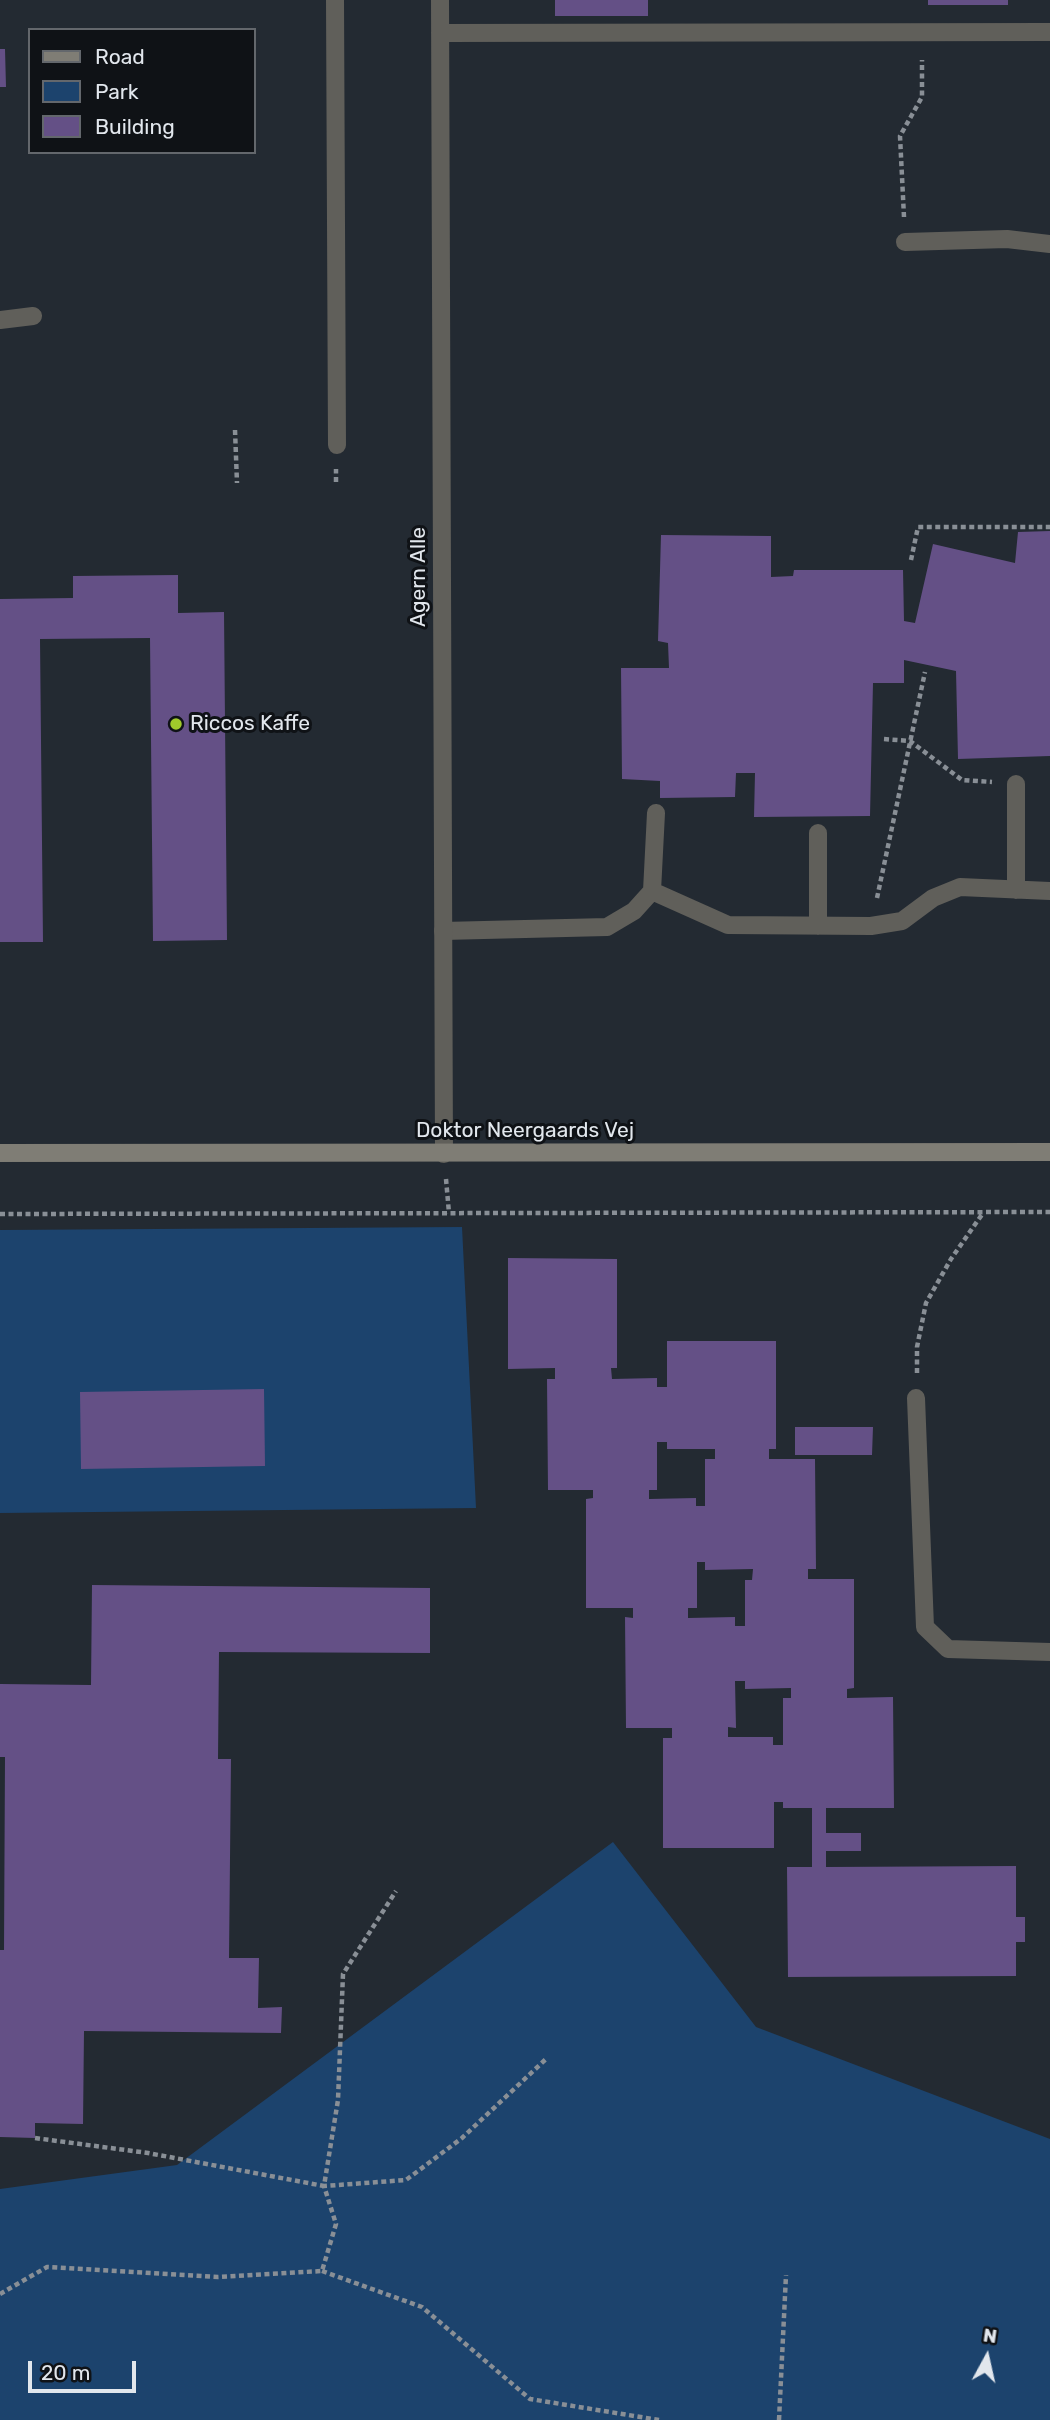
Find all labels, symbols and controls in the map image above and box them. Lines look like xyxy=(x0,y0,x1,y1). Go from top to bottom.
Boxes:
legend xyxy=(28,28,256,154)
text: Road xyxy=(95,44,145,69)
text: Park xyxy=(95,79,139,104)
text: Building xyxy=(95,114,175,139)
street label: Agern Alle xyxy=(406,527,432,627)
place label: Riccos Kaffe xyxy=(190,711,310,737)
marker: Riccos Kaffe xyxy=(168,716,184,732)
street label: Doktor Neergaards Vej xyxy=(416,1118,634,1144)
north arrow xyxy=(952,2322,1022,2392)
text: N xyxy=(982,2323,998,2348)
scale bar xyxy=(32,2346,140,2390)
text: 20 m xyxy=(41,2360,90,2385)

